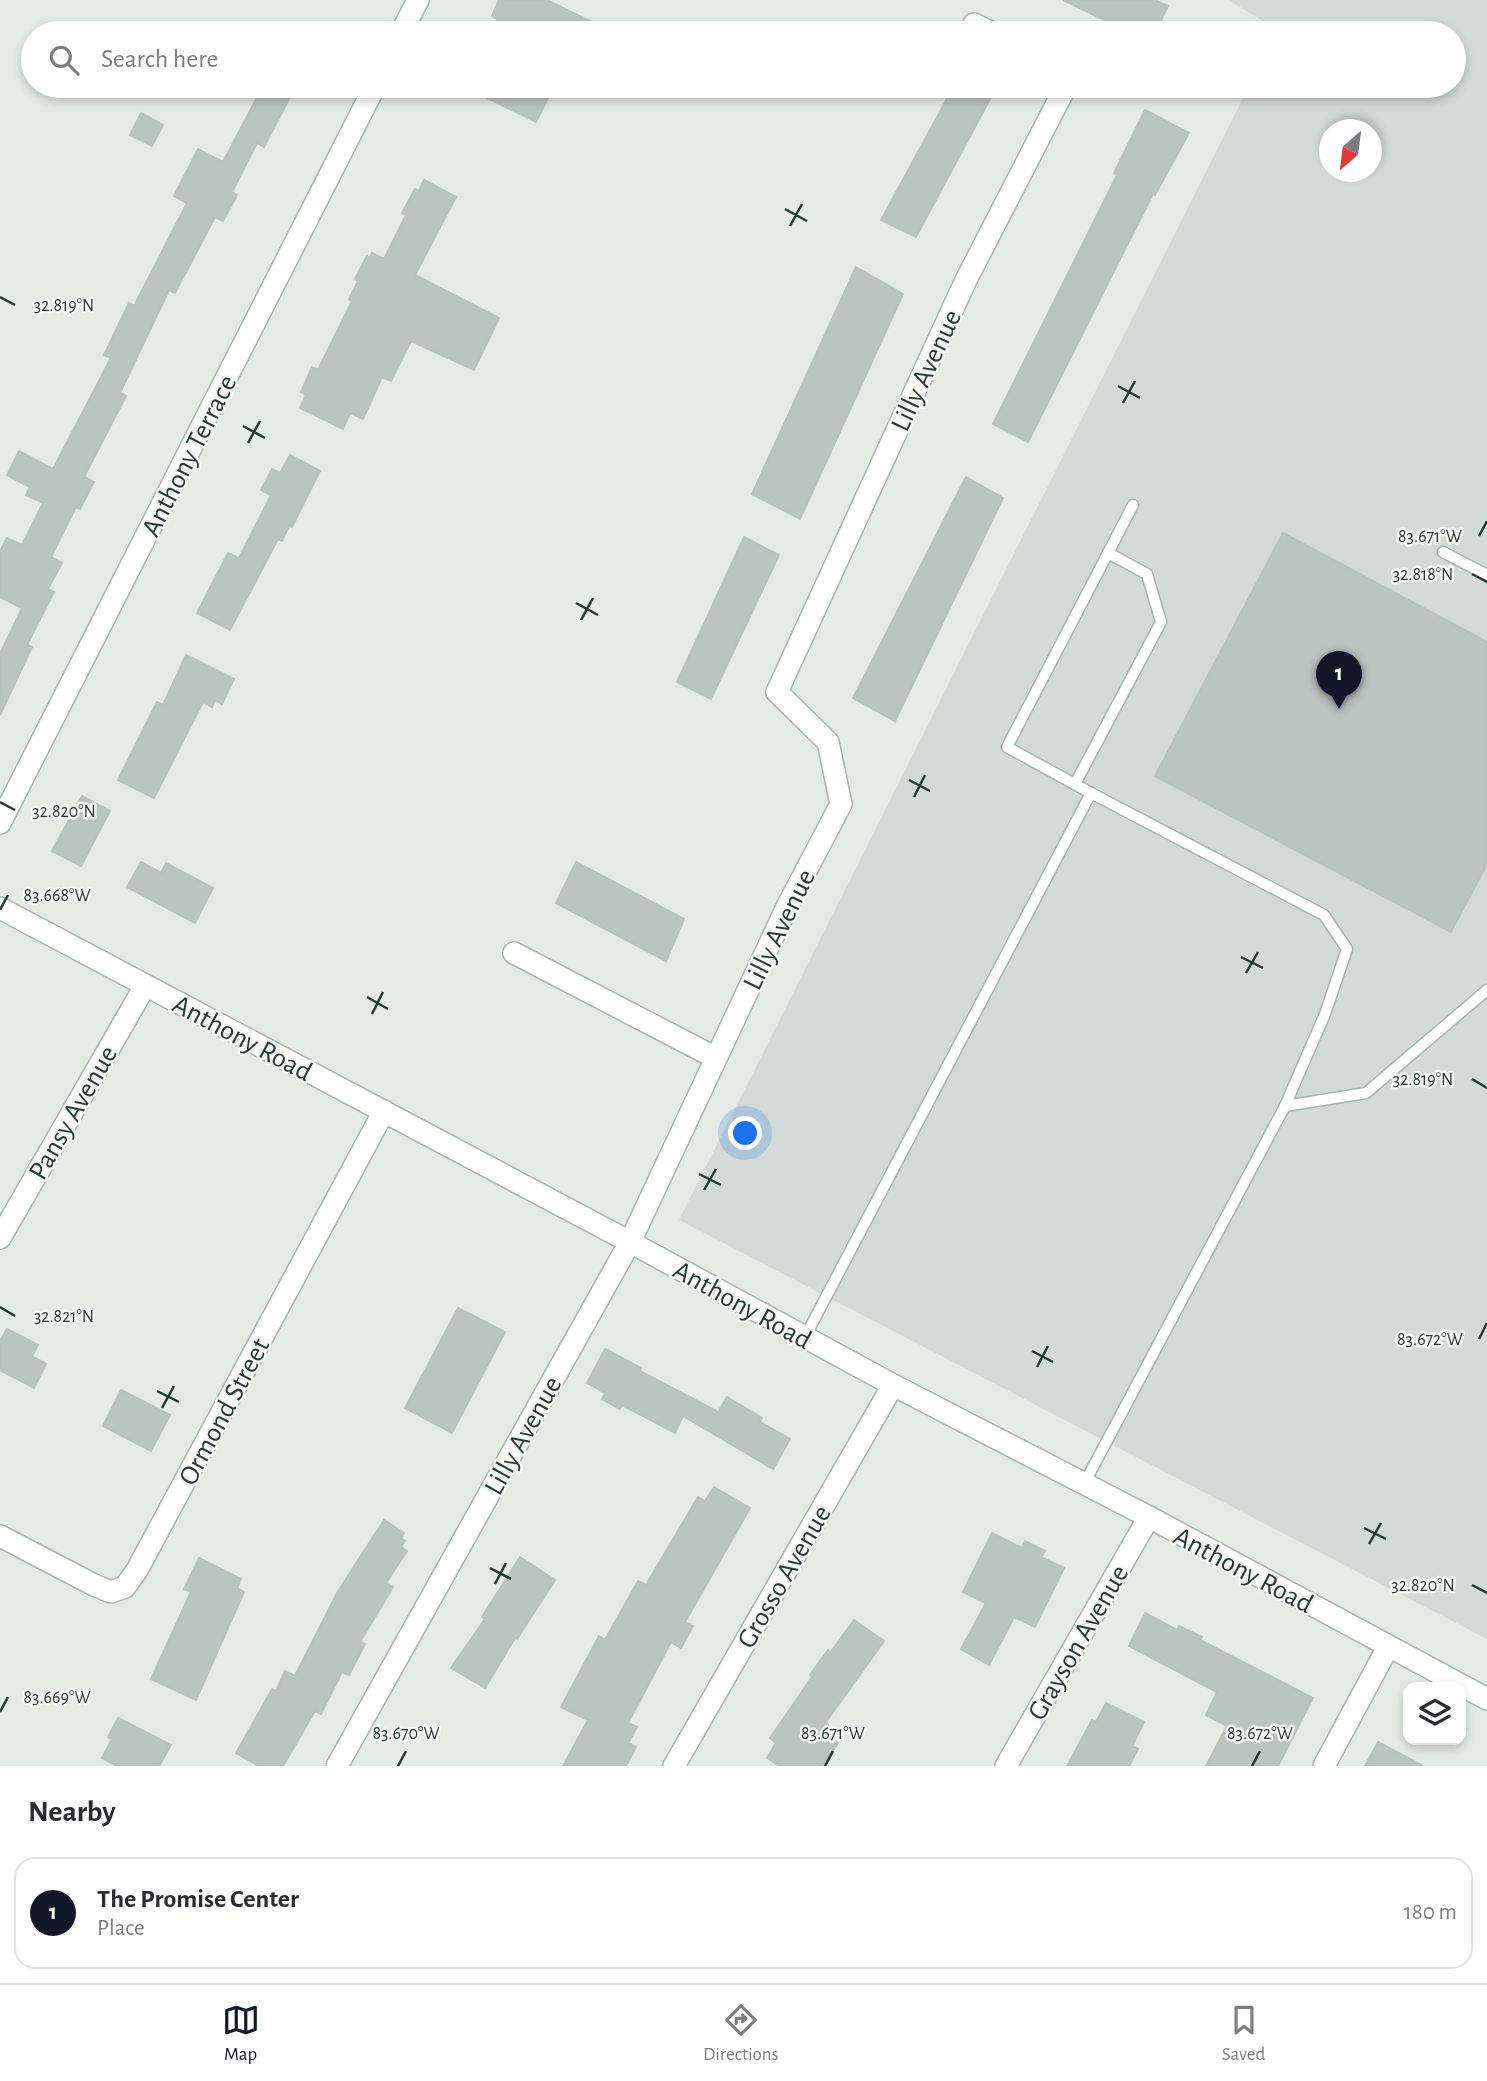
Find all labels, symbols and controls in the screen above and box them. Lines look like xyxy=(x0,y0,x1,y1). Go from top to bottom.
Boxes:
search box xyxy=(21,21,1466,98)
icon: search xyxy=(45,41,83,79)
text: Search here xyxy=(101,46,219,72)
north arrow xyxy=(1319,119,1382,182)
text: 32.819°N xyxy=(34,297,94,315)
street label: Lilly Avenue xyxy=(887,306,967,436)
street label: Anthony Terrace xyxy=(137,371,242,541)
text: 83.671°W xyxy=(1398,528,1462,546)
text: 32.818°N xyxy=(1393,566,1453,584)
pin: 1 xyxy=(1316,651,1362,709)
text: 32.820°N xyxy=(32,803,96,821)
street label: Lilly Avenue xyxy=(739,865,821,995)
text: 83.668°W xyxy=(23,887,91,905)
street label: Anthony Road xyxy=(168,990,316,1087)
street label: Pansy Avenue xyxy=(24,1041,123,1185)
text: 32.819°N xyxy=(1393,1071,1453,1089)
your location xyxy=(728,1116,762,1150)
street label: Anthony Road xyxy=(668,1256,816,1355)
text: 32.821°N xyxy=(34,1308,94,1326)
text: 83.672°W xyxy=(1397,1331,1463,1349)
street label: Ormond Street xyxy=(174,1334,275,1490)
street label: Lilly Avenue xyxy=(480,1372,568,1500)
street label: Grosso Avenue xyxy=(733,1501,837,1653)
street label: Anthony Road xyxy=(1169,1522,1317,1619)
street label: Grayson Avenue xyxy=(1023,1561,1134,1725)
text: 32.820°N xyxy=(1391,1577,1455,1595)
map controls xyxy=(1403,1682,1466,1745)
button: layers xyxy=(1403,1682,1466,1745)
text: 83.669°W xyxy=(23,1689,91,1707)
text: 83.670°W xyxy=(372,1725,440,1743)
text: 83.671°W xyxy=(801,1725,865,1743)
text: 83.672°W xyxy=(1227,1725,1293,1743)
text: Nearby xyxy=(28,1797,116,1827)
text: The Promise Center xyxy=(97,1886,299,1912)
text: 1 xyxy=(49,1901,57,1924)
text: 180 m xyxy=(1404,1901,1457,1924)
text: Place xyxy=(97,1917,145,1940)
tab: Map xyxy=(222,2001,260,2066)
tab: Directions xyxy=(703,2001,779,2066)
tab: Saved xyxy=(1222,2001,1265,2066)

